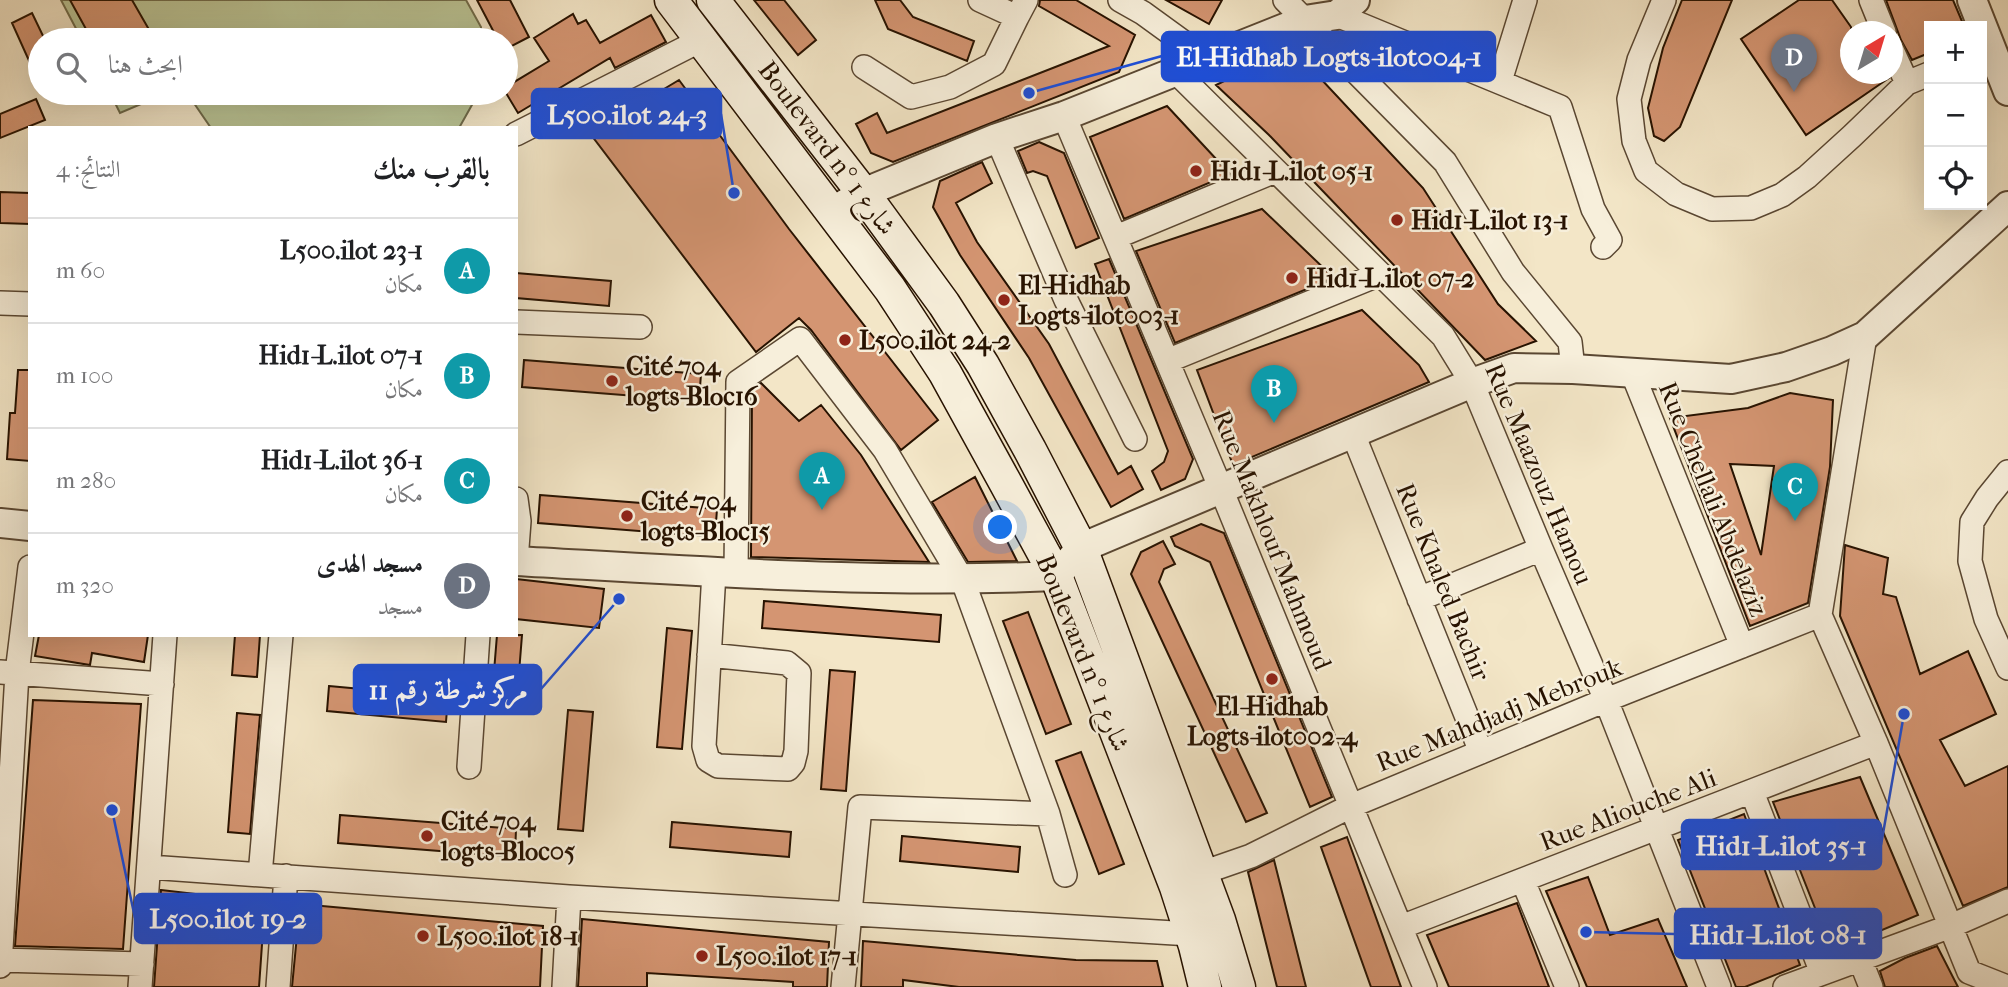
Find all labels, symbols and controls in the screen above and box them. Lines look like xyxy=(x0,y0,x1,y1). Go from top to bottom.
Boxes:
north arrow xyxy=(1840,21,1903,84)
map controls xyxy=(1924,21,1987,210)
button: + xyxy=(1924,21,1987,84)
search box xyxy=(28,28,518,105)
callout: El-Hidhab Logts-ilot004-1 xyxy=(1162,32,1495,81)
pin: D xyxy=(1771,34,1817,92)
text: El-Hidhab Logts-ilot004-1 xyxy=(1176,40,1482,74)
icon: search xyxy=(52,48,90,86)
text: ابحث هنا xyxy=(108,49,183,80)
street label: Boulevard n° شارع 1 xyxy=(747,55,902,245)
button: − xyxy=(1924,84,1987,147)
callout: L500.ilot 24-3 xyxy=(532,89,721,138)
text: L500.ilot 24-3 xyxy=(547,98,707,132)
button: locate xyxy=(1924,147,1987,210)
text: بالقرب منك xyxy=(373,152,490,187)
text: النتائج: 4 xyxy=(56,156,120,183)
place label: Hid1-L.ilot 05-1 xyxy=(1210,156,1373,187)
marker: Hid1-L.ilot 05-1 xyxy=(1188,163,1204,179)
place label: Hid1-L.ilot 13-1 xyxy=(1411,205,1568,236)
marker: Hid1-L.ilot 13-1 xyxy=(1389,212,1405,228)
text: L500.ilot 23-1 xyxy=(280,235,423,266)
text: 60 m xyxy=(56,257,105,284)
text: A xyxy=(460,257,474,284)
place label: Hid1-L.ilot 07-2 xyxy=(1306,263,1474,294)
place label: El-Hidhab Logts-ilot003-1 xyxy=(1018,270,1179,331)
marker: Hid1-L.ilot 07-2 xyxy=(1284,270,1300,286)
text: مكان xyxy=(384,271,423,298)
marker: El-Hidhab Logts-ilot003-1 xyxy=(996,292,1012,308)
place label: L500.ilot 24-2 xyxy=(859,325,1011,357)
marker: L500.ilot 24-2 xyxy=(837,332,853,348)
text: Hid1-L.ilot 07-1 xyxy=(259,340,423,371)
place label: Cité 704 logts-Bloc16 xyxy=(625,351,759,412)
street label: Rue Maazouz Hamou xyxy=(1478,359,1600,590)
text: 100 m xyxy=(56,362,114,389)
text: B xyxy=(460,362,474,389)
pin: B xyxy=(1251,365,1297,423)
marker: Cité 704 logts-Bloc16 xyxy=(604,373,620,389)
text: مكان xyxy=(384,376,423,403)
street label: Rue Chellali Abdelaziz xyxy=(1652,377,1774,621)
street label: Rue Makhlouf Mahmoud xyxy=(1206,405,1339,675)
text: Hid1-L.ilot 36-1 xyxy=(261,445,423,476)
pin: A xyxy=(799,452,845,510)
pin: C xyxy=(1772,463,1818,521)
text: 280 m xyxy=(56,467,116,494)
text: C xyxy=(459,467,475,494)
street label: Rue Khaled Bachir xyxy=(1389,479,1497,685)
text: مكان xyxy=(384,481,423,508)
place label: Cité 704 logts-Bloc15 xyxy=(640,486,770,547)
marker: Cité 704 logts-Bloc15 xyxy=(619,508,635,524)
your location xyxy=(983,510,1017,544)
text: مسجد الهدى xyxy=(317,548,423,579)
street label: Boulevard n° شارع 1 xyxy=(1024,550,1137,758)
text: 320 m xyxy=(56,572,114,599)
text: D xyxy=(458,572,476,599)
text: مسجد xyxy=(378,593,423,620)
street label: Rue Mahdjadj Mebrouk xyxy=(1371,651,1627,779)
callout: مركز شرطة رقم 11 xyxy=(354,665,541,714)
marker: El-Hidhab Logts-ilot002-4 xyxy=(1264,671,1280,687)
text: مركز شرطة رقم 11 xyxy=(368,673,528,715)
place label: El-Hidhab Logts-ilot002-4 xyxy=(1187,691,1359,753)
street label: Rue Aliouche Ali xyxy=(1535,762,1721,858)
place label: Cité 704 logts-Bloc05 xyxy=(440,806,575,867)
callout: Hid1-L.ilot 35-1 xyxy=(1682,820,1881,869)
marker: Cité 704 logts-Bloc05 xyxy=(419,828,435,844)
text: Hid1-L.ilot 35-1 xyxy=(1695,829,1867,862)
callout: L500.ilot 19-2 xyxy=(135,894,321,943)
text: L500.ilot 19-2 xyxy=(149,902,307,935)
callout: Hid1-L.ilot 08-1 xyxy=(1675,909,1881,958)
text: Hid1-L.ilot 08-1 xyxy=(1689,918,1867,951)
place label: L500.ilot 18-1 xyxy=(437,921,578,952)
marker: L500.ilot 18-1 xyxy=(415,928,431,944)
place label: L500.ilot 17-1 xyxy=(716,941,857,972)
marker: L500.ilot 17-1 xyxy=(694,948,710,964)

